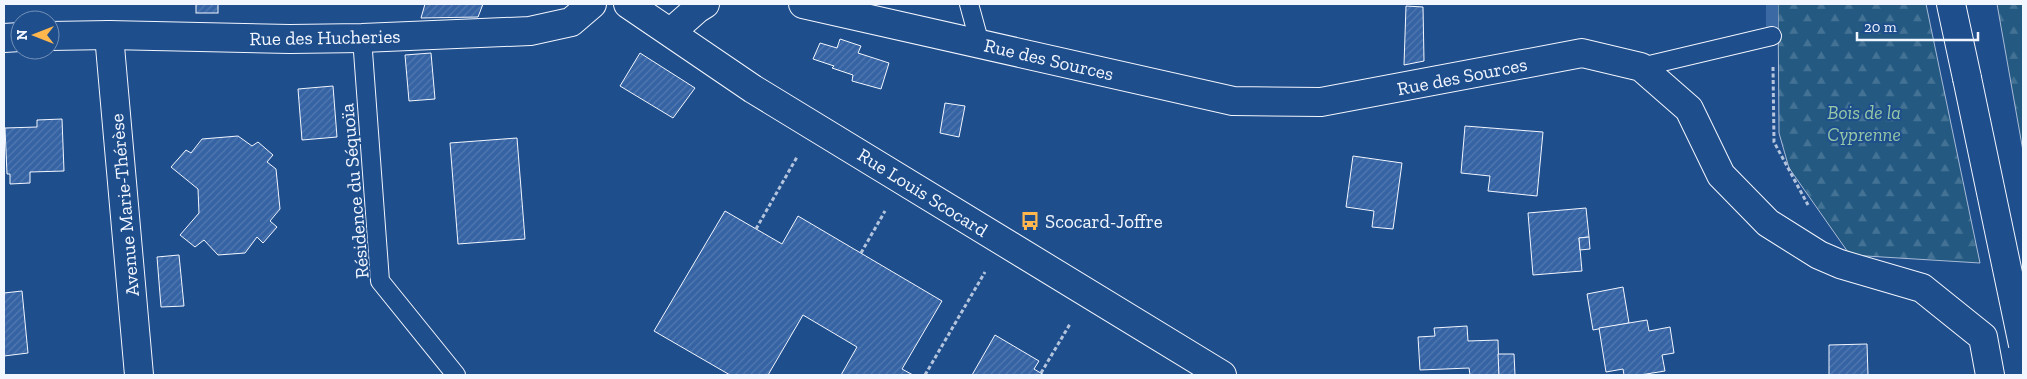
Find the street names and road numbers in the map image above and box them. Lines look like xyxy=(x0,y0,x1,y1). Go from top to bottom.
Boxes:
street label: Rue des Hucheries xyxy=(249,25,401,50)
street label: Rue des Sources xyxy=(982,33,1116,86)
street label: Rue des Sources xyxy=(1395,53,1529,100)
street label: Résidence du Séquoïa xyxy=(335,102,374,280)
street label: Avenue Marie-Thérèse xyxy=(105,113,144,297)
street label: Rue Louis Scocard xyxy=(853,143,993,242)

